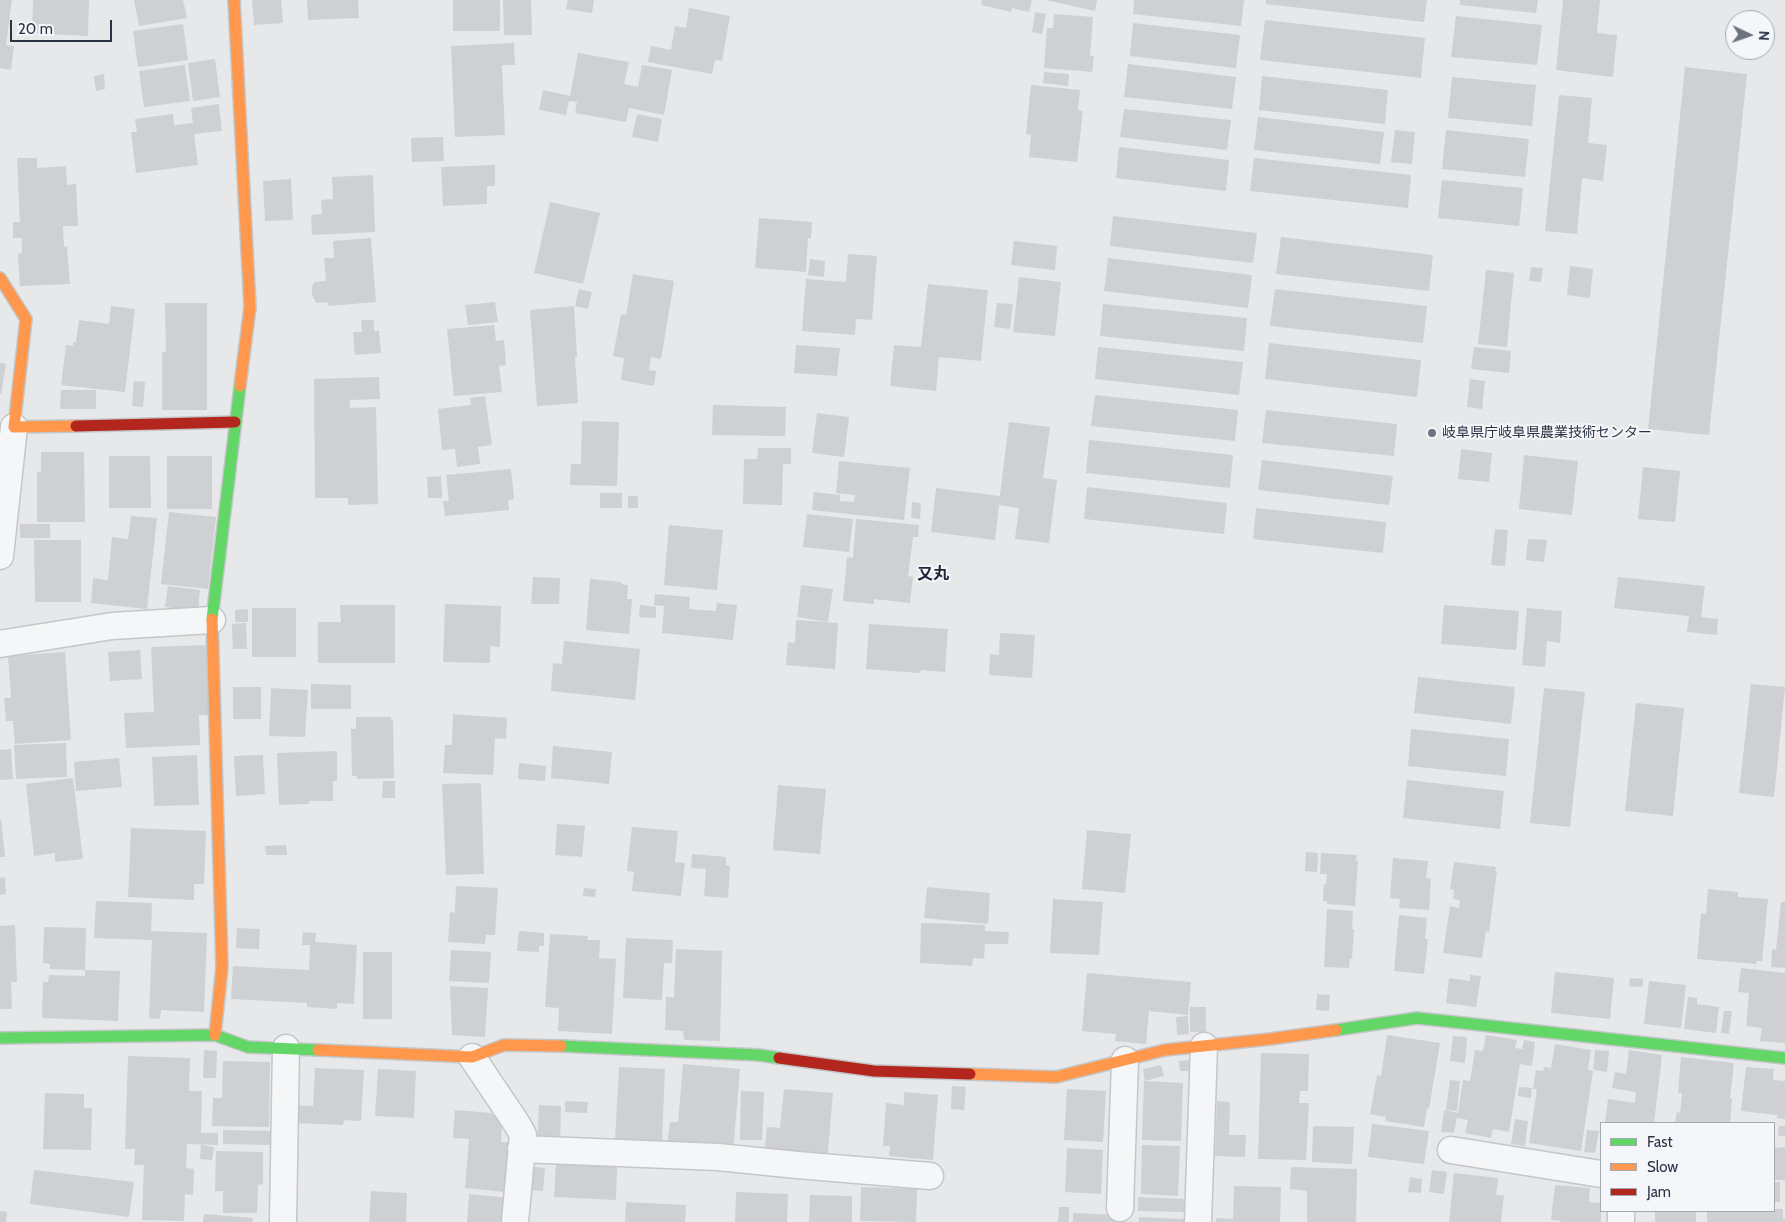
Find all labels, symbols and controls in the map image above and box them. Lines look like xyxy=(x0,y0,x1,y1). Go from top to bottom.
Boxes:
scale bar xyxy=(12,10,115,42)
north arrow xyxy=(1725,10,1775,60)
text: 20 m xyxy=(18,20,53,38)
text: N xyxy=(1755,30,1773,41)
place label: 岐阜県庁岐阜県農業技術センター xyxy=(1442,425,1652,441)
marker: 岐阜県庁岐阜県農業技術センター xyxy=(1426,427,1438,439)
district label: 又丸 xyxy=(917,564,949,584)
legend xyxy=(1600,1122,1775,1212)
text: Fast xyxy=(1647,1133,1672,1151)
text: Slow xyxy=(1647,1158,1678,1176)
text: Jam xyxy=(1647,1183,1671,1201)

